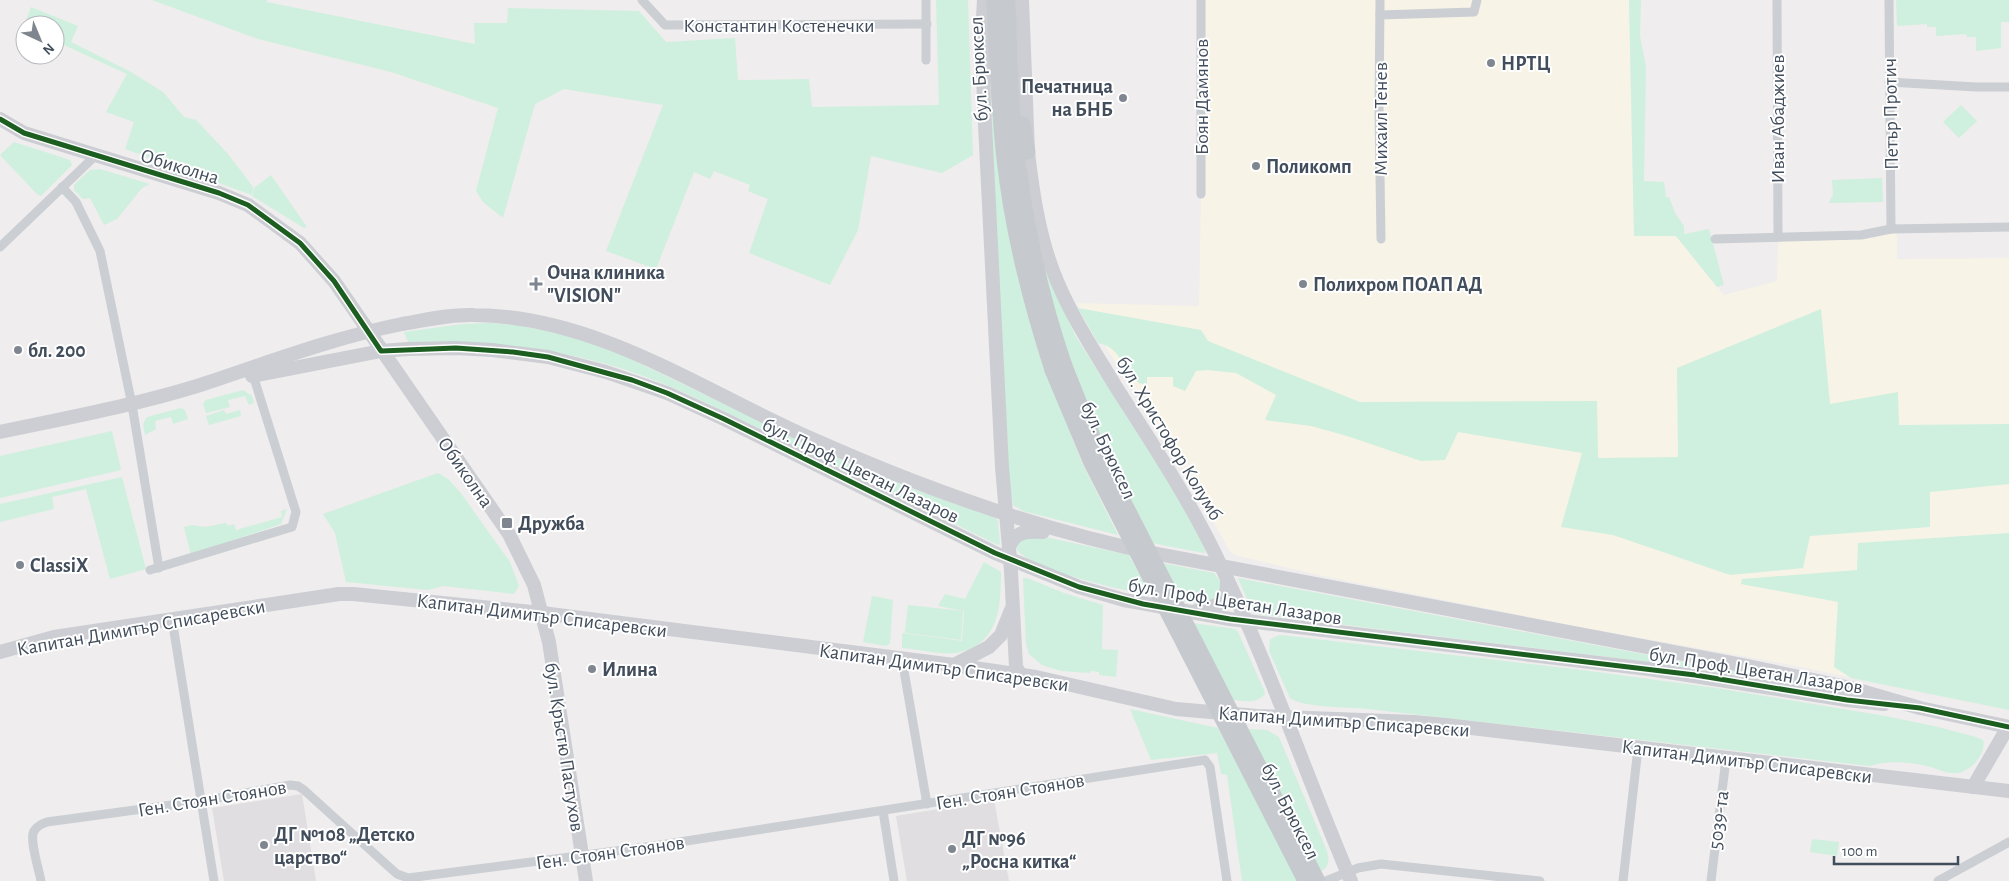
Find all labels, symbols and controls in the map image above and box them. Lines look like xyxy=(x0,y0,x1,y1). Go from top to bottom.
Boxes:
north arrow xyxy=(15,15,65,65)
street label: Константин Костенечки xyxy=(683,16,875,36)
street label: бул. Брюксел xyxy=(966,16,992,122)
street label: Боян Дамянов xyxy=(1192,39,1212,155)
text: N xyxy=(40,40,57,57)
place label: НРТЦ xyxy=(1501,54,1550,74)
street label: Иван Абаджиев xyxy=(1768,55,1788,183)
marker: НРТЦ xyxy=(1485,57,1497,69)
street label: Петър Протич xyxy=(1880,58,1902,170)
street label: Михаил Тенев xyxy=(1371,62,1391,176)
place label: Печатница на БНБ xyxy=(1021,77,1114,120)
marker: Печатница на БНБ xyxy=(1117,92,1129,104)
street label: Обиколна xyxy=(138,146,221,188)
place label: Поликомп xyxy=(1266,157,1352,177)
marker: Поликомп xyxy=(1250,160,1262,172)
place label: Очна клиника "VISION" xyxy=(547,263,666,306)
place label: Полихром ПОАП АД xyxy=(1313,275,1483,295)
marker: Очна клиника "VISION" xyxy=(529,277,543,291)
marker: Полихром ПОАП АД xyxy=(1297,278,1309,290)
place label: бл. 200 xyxy=(28,341,86,361)
marker: бл. 200 xyxy=(12,344,24,356)
street label: бул. Христофор Колумб xyxy=(1112,353,1226,524)
street label: бул. Брюксел xyxy=(1077,399,1139,502)
street label: бул. Проф. Цветан Лазаров xyxy=(759,415,962,527)
street label: Обиколна xyxy=(434,434,497,511)
place label: Дружба xyxy=(518,514,585,534)
marker: Дружба xyxy=(500,516,514,530)
place label: ClassiX xyxy=(30,556,89,576)
marker: ClassiX xyxy=(14,559,26,571)
street label: бул. Проф. Цветан Лазаров xyxy=(1127,575,1343,629)
street label: Капитан Димитър Списаревски xyxy=(416,591,668,641)
street label: Капитан Димитър Списаревски xyxy=(15,596,267,660)
street label: Капитан Димитър Списаревски xyxy=(818,641,1070,695)
street label: бул. Проф. Цветан Лазаров xyxy=(1648,644,1864,698)
place label: Илина xyxy=(602,660,658,680)
street label: бул. Кръстю Пастухов xyxy=(541,661,587,833)
marker: Илина xyxy=(586,663,598,675)
street label: Капитан Димитър Списаревски xyxy=(1218,703,1470,741)
street label: Капитан Димитър Списаревски xyxy=(1621,737,1873,787)
street label: бул. Брюксел xyxy=(1257,760,1323,863)
street label: Ген. Стоян Стоянов xyxy=(934,770,1086,814)
street label: Ген. Стоян Стоянов xyxy=(136,777,288,821)
street label: 5039-та xyxy=(1705,790,1733,851)
place label: ДГ №108 „Детско царство“ xyxy=(274,825,415,868)
place label: ДГ №96 „Росна китка“ xyxy=(962,829,1076,872)
street label: Ген. Стоян Стоянов xyxy=(534,833,686,873)
scale bar xyxy=(1834,834,1958,866)
marker: ДГ №108 „Детско царство“ xyxy=(258,839,270,851)
marker: ДГ №96 „Росна китка“ xyxy=(946,843,958,855)
text: 100 m xyxy=(1842,844,1877,859)

